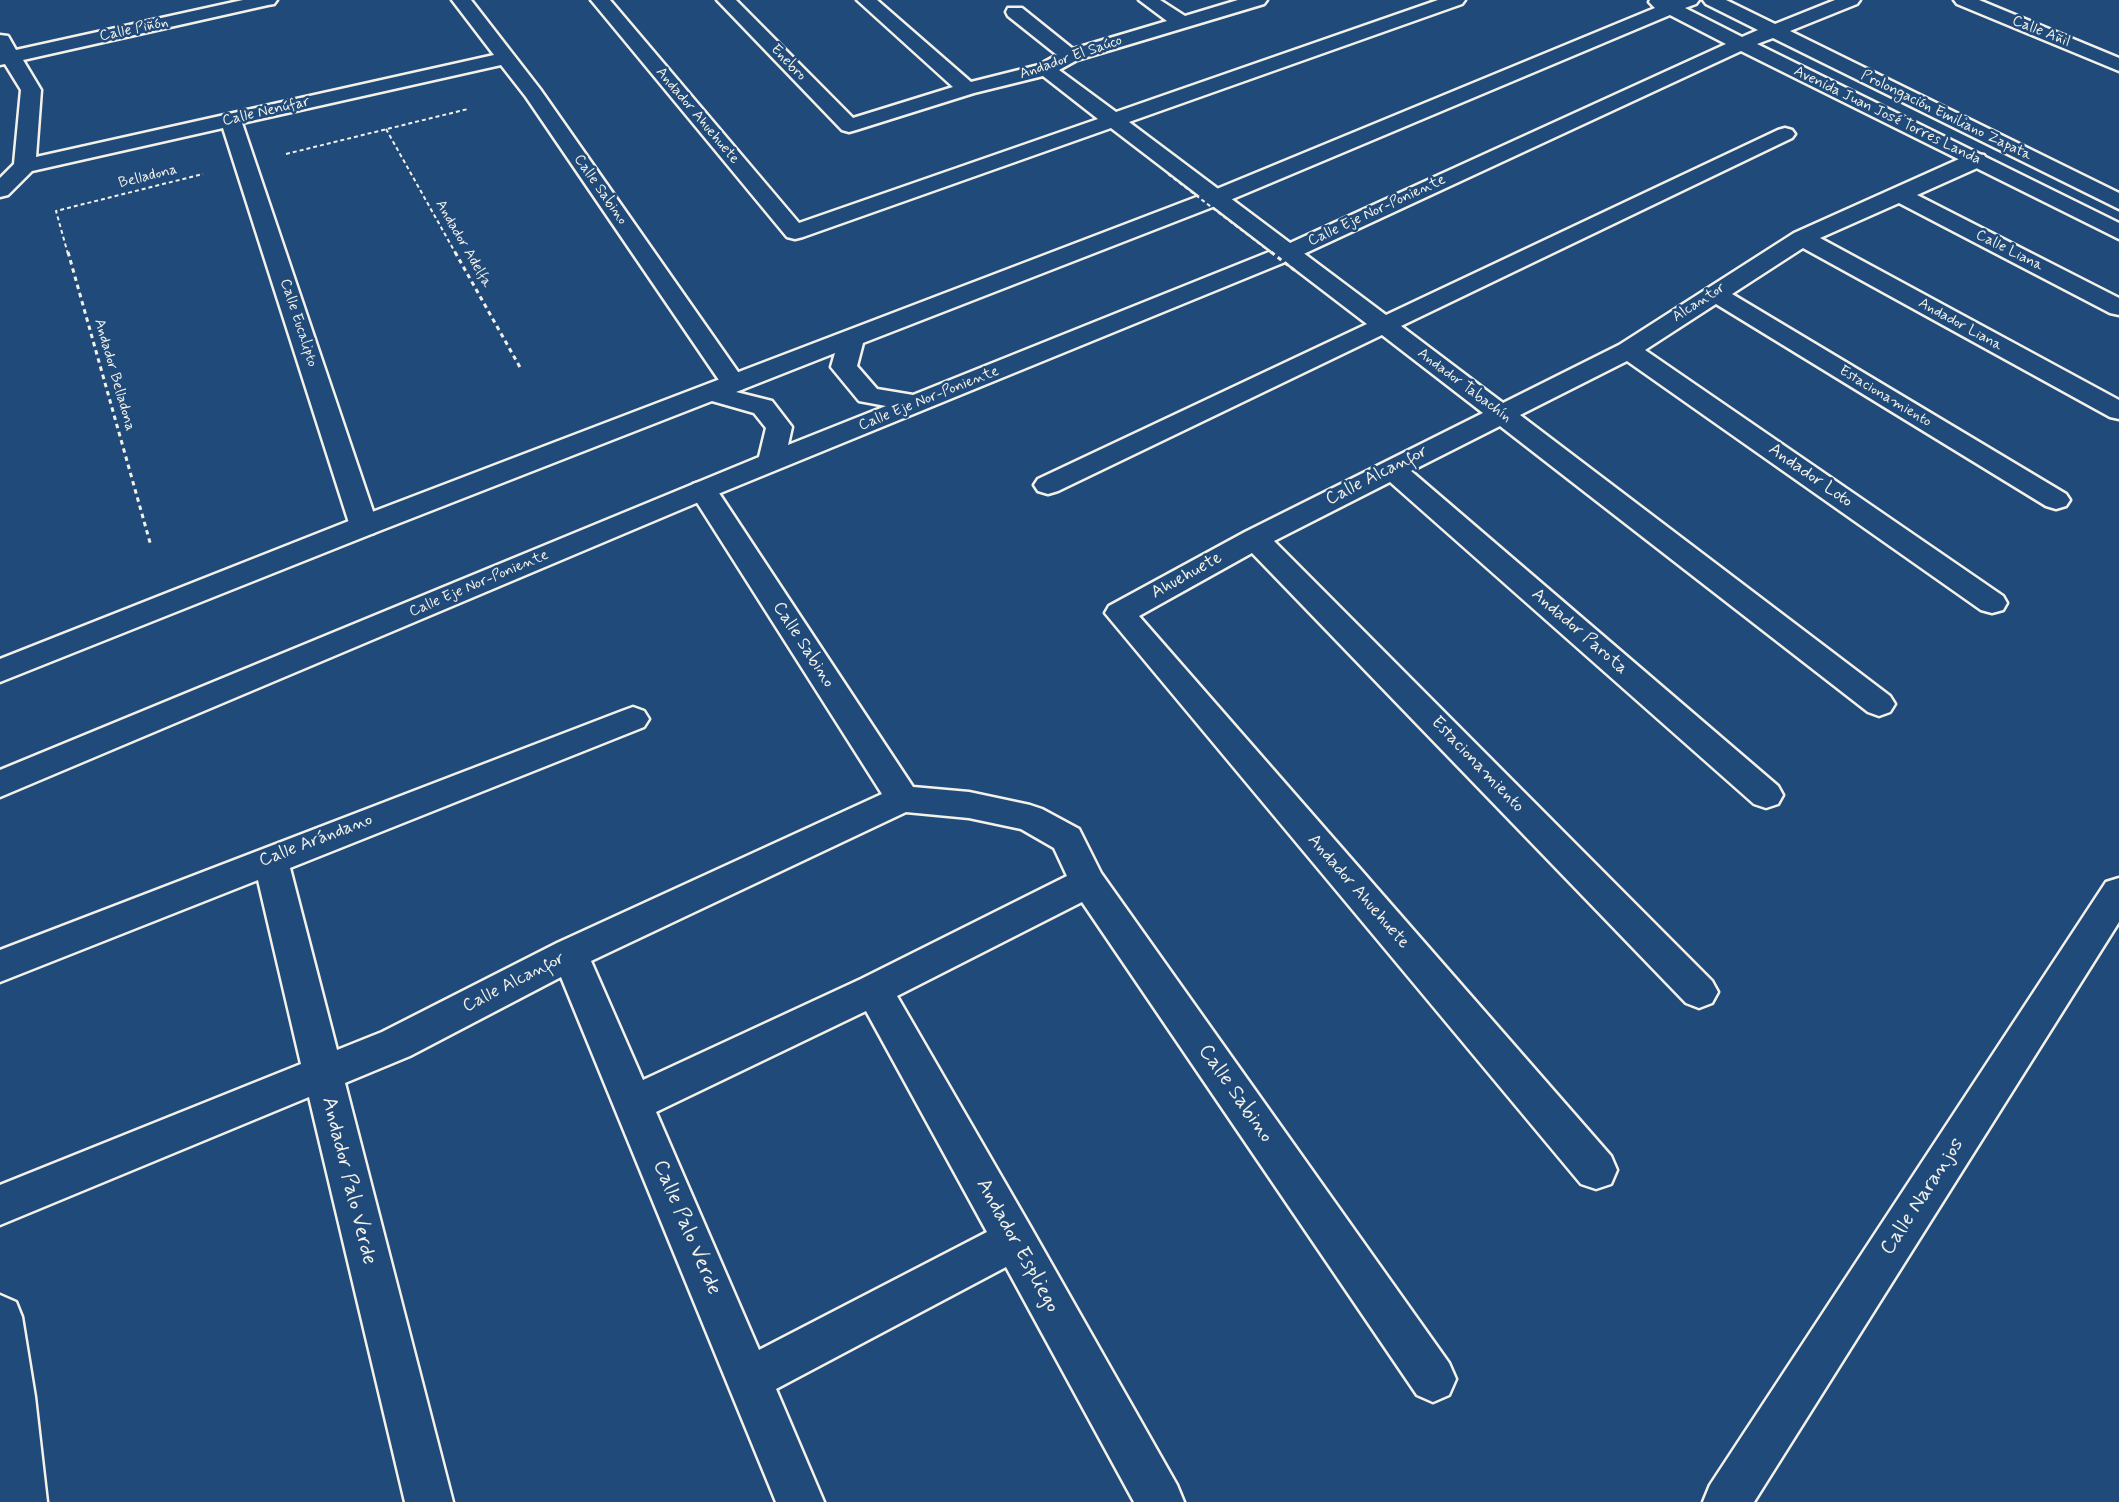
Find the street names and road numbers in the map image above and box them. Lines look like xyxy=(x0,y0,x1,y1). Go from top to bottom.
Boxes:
street label: Calle Añil xyxy=(2009,12,2073,52)
street label: Calle Piñón xyxy=(98,14,170,46)
street label: Andador El Saúco xyxy=(1017,32,1125,84)
street label: Enebro xyxy=(766,41,810,85)
street label: Avenida Juan José Torres Landa xyxy=(1790,63,1984,169)
street label: Andador Ahuehuete xyxy=(651,64,743,168)
street label: Prolongación Emiliano Zapata xyxy=(1858,67,2034,165)
street label: Calle Nenúfar xyxy=(221,93,311,131)
street label: Calle Sabino xyxy=(569,151,631,229)
street label: Belladona xyxy=(117,161,179,193)
street label: Calle Eje Nor-Poniente xyxy=(1305,171,1449,251)
street label: Andador Adelfa xyxy=(431,197,495,291)
street label: Calle Liana xyxy=(1972,226,2046,276)
street label: Calle Eucalipto xyxy=(275,277,321,369)
street label: Alcantor xyxy=(1669,279,1729,327)
street label: Andador Liana xyxy=(1915,295,2005,355)
street label: Andador Belladona xyxy=(89,317,139,433)
street label: Andador Tabachín xyxy=(1413,345,1515,427)
street label: Estacionamiento xyxy=(1836,362,1934,432)
street label: Calle Eje Nor-Poniente xyxy=(856,363,1002,435)
street label: Andador Loto xyxy=(1764,439,1856,513)
street label: Calle Alcanfor xyxy=(1322,441,1432,511)
street label: Calle Eje Nor-Poniente xyxy=(407,546,551,622)
street label: Ahuehuete xyxy=(1148,548,1226,604)
street label: Andador Parota xyxy=(1526,584,1632,680)
street label: Calle Sabino xyxy=(767,598,839,692)
street label: Estacionamiento xyxy=(1426,712,1528,818)
street label: Calle Arándano xyxy=(256,809,376,873)
street label: Andador Ahuehuete xyxy=(1302,830,1414,954)
street label: Calle Alcanfor xyxy=(459,948,569,1018)
street label: Calle Sabino xyxy=(1192,1040,1278,1148)
street label: Andador Palo Verde xyxy=(315,1094,381,1268)
street label: Calle Naranjos xyxy=(1876,1134,1970,1260)
street label: Calle Palo Verde xyxy=(646,1157,726,1299)
street label: Andador Espliego xyxy=(970,1174,1064,1318)

